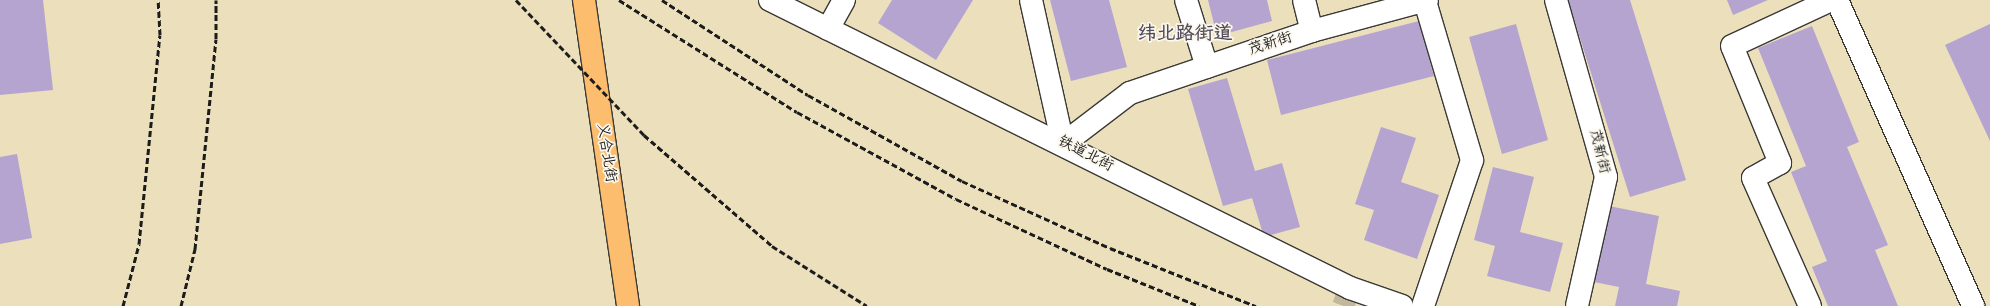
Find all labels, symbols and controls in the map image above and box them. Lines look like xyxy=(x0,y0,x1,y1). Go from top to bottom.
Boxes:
district label: 纬北路街道 xyxy=(1138,25,1232,47)
street label: 茂新街 xyxy=(1247,29,1295,61)
street label: 义合北街 xyxy=(591,122,619,184)
street label: 茂新街 xyxy=(1584,128,1612,176)
street label: 铁道北街 xyxy=(1054,133,1116,177)

